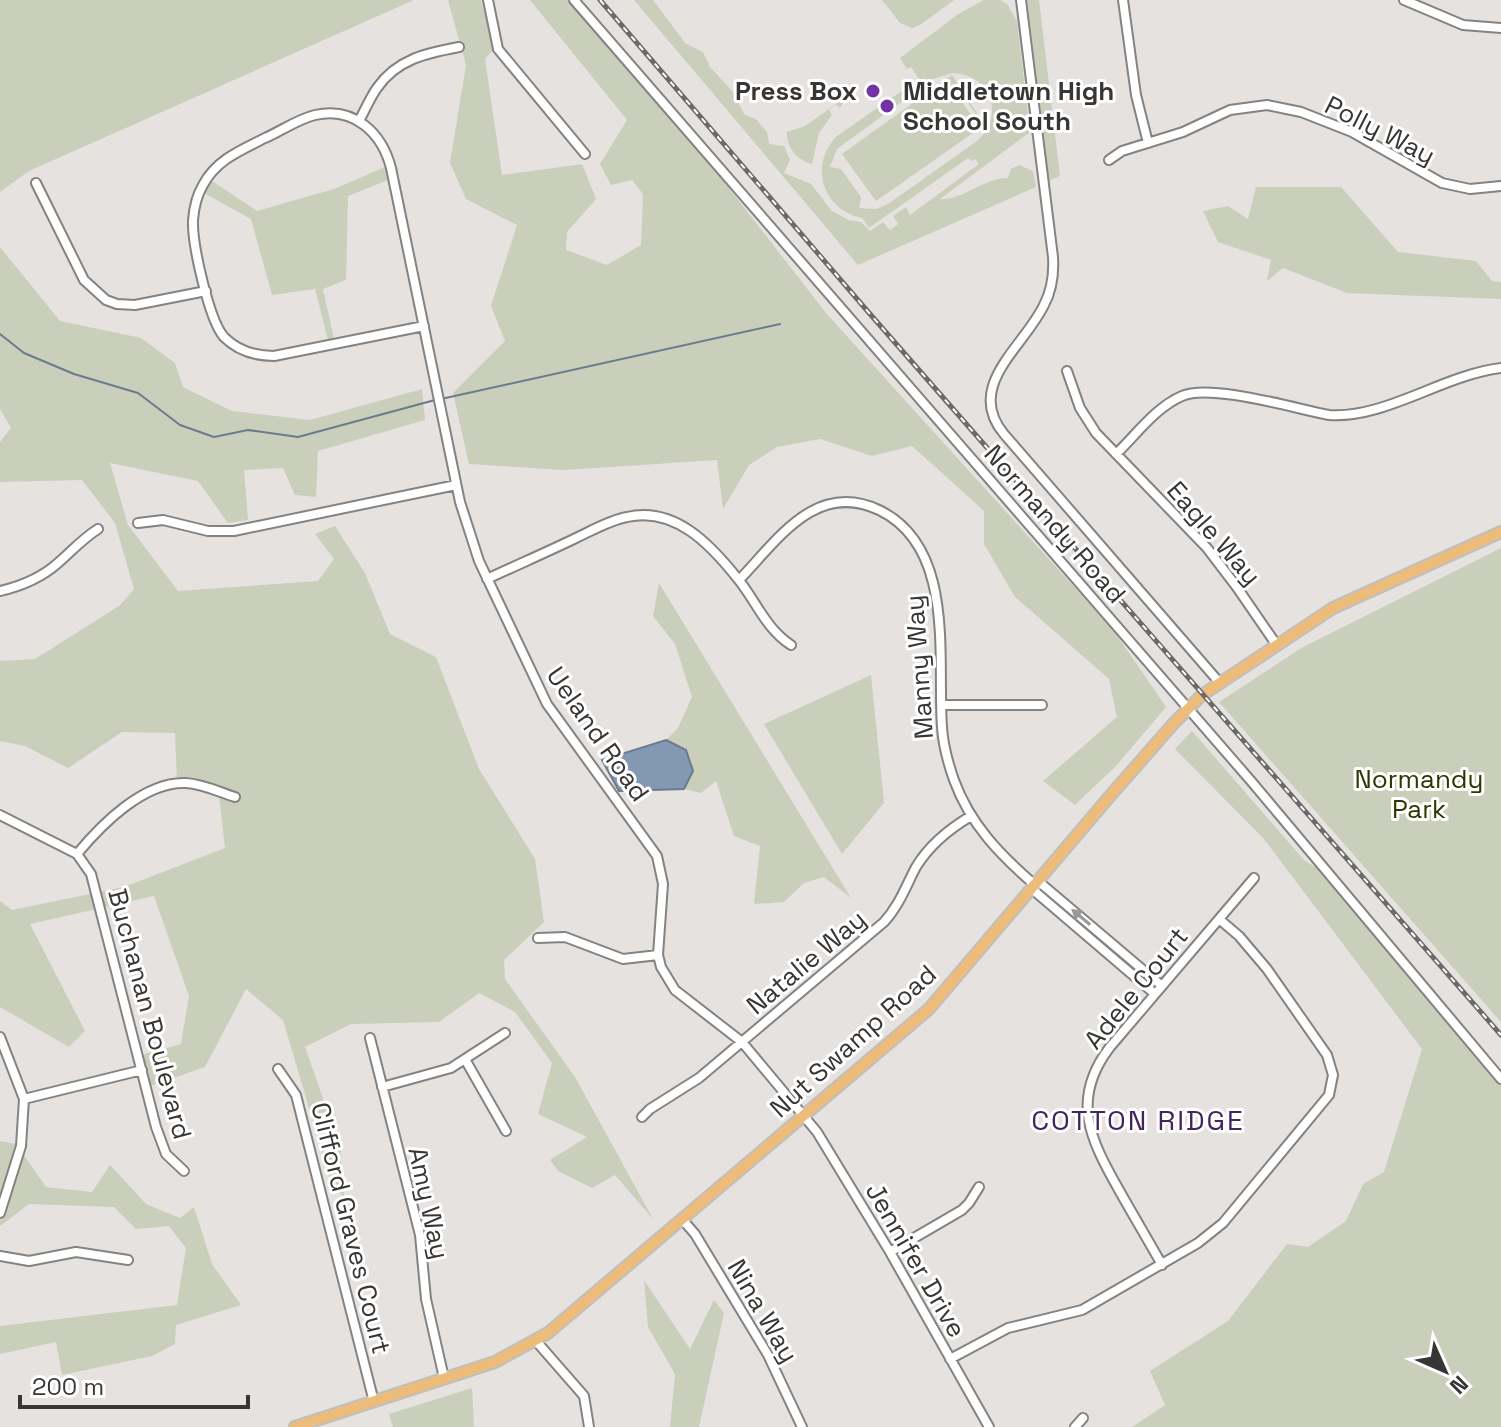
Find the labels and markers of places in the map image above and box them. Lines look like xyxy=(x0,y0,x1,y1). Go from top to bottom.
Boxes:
place label: Press Box xyxy=(735,74,857,108)
place label: Middletown High School South xyxy=(903,74,1114,138)
marker: Press Box xyxy=(864,82,882,100)
marker: Middletown High School South xyxy=(878,97,896,115)

